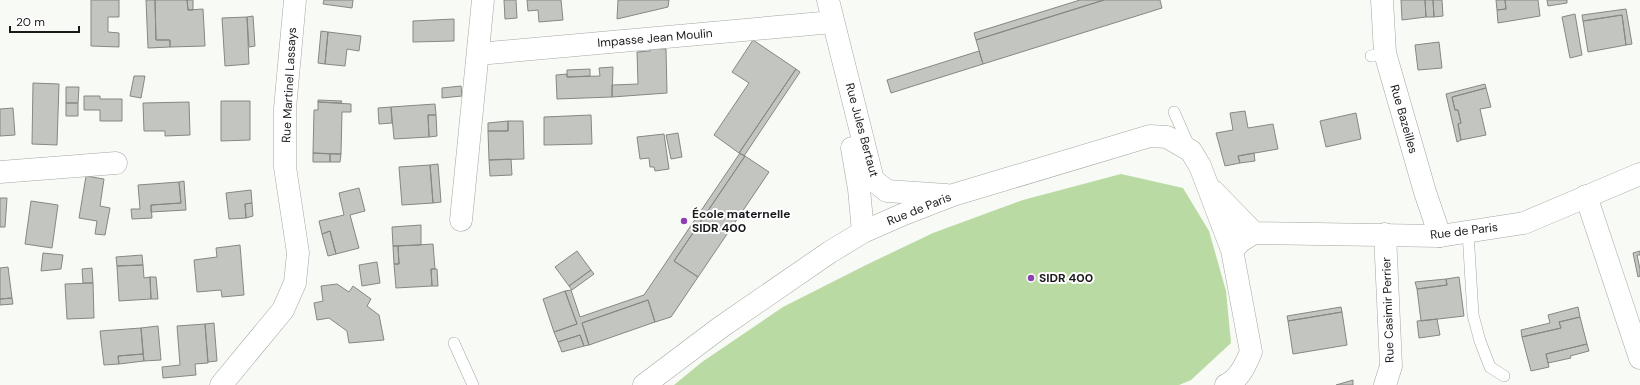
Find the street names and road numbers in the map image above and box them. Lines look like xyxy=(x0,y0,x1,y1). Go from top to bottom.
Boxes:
street label: Impasse Jean Moulin xyxy=(597,25,713,51)
street label: Rue Martinel Lassays xyxy=(278,27,300,143)
street label: Rue Jules Bertaut xyxy=(842,81,882,179)
street label: Rue Bazeilles xyxy=(1387,83,1421,155)
street label: Rue de Paris xyxy=(884,189,954,229)
street label: Rue de Paris xyxy=(1429,219,1499,243)
street label: Rue Casimir Perrier xyxy=(1378,256,1398,363)

